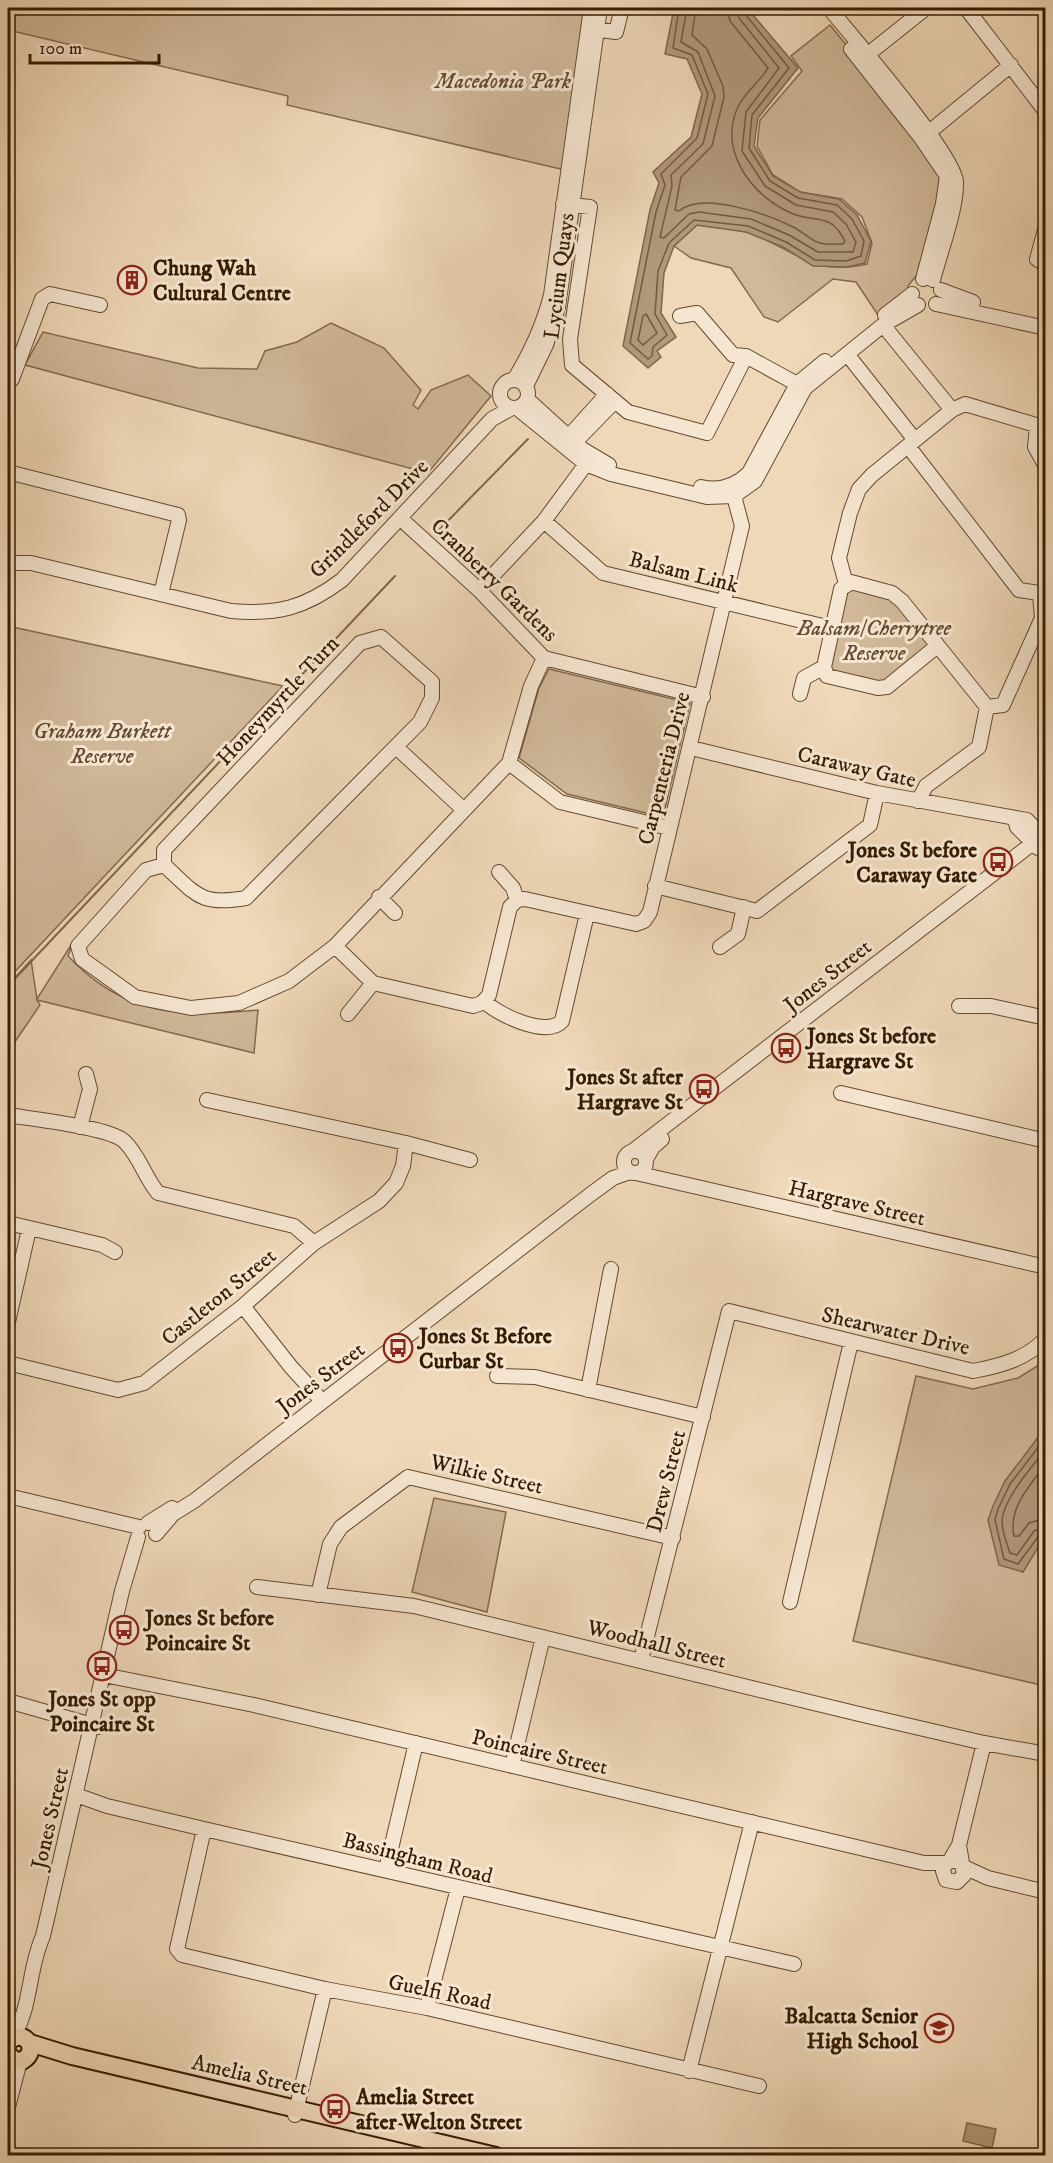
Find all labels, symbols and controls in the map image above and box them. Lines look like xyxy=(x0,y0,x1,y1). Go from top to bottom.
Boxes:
scale bar xyxy=(30,27,159,65)
text: 100 m xyxy=(39,38,82,60)
park label: Macedonia Park xyxy=(433,68,572,95)
street label: Lycium Quays xyxy=(538,212,581,341)
place label: Chung Wah Cultural Centre xyxy=(153,255,291,307)
building icon: Chung Wah Cultural Centre xyxy=(116,264,148,296)
street label: Grindleford Drive xyxy=(304,454,434,584)
street label: Cranberry Gardens xyxy=(425,513,563,648)
street label: Balsam Link xyxy=(626,546,741,599)
park label: Balsam/Cherrytree Reserve xyxy=(796,615,952,667)
street label: Honeymyrtle Turn xyxy=(211,630,345,771)
street label: Carpenteria Drive xyxy=(632,689,697,848)
park label: Graham Burkett Reserve xyxy=(33,718,172,770)
street label: Caraway Gate xyxy=(795,741,919,794)
place label: Jones St before Caraway Gate xyxy=(845,837,977,889)
bus stop icon: Jones St before Caraway Gate xyxy=(982,846,1014,878)
street label: Jones Street xyxy=(777,934,877,1020)
place label: Jones St before Hargrave St xyxy=(804,1023,936,1075)
bus stop icon: Jones St before Hargrave St xyxy=(770,1032,802,1064)
place label: Jones St after Hargrave St xyxy=(564,1064,684,1116)
bus stop icon: Jones St after Hargrave St xyxy=(688,1073,720,1105)
street label: Hargrave Street xyxy=(786,1175,928,1232)
street label: Castleton Street xyxy=(156,1243,282,1352)
street label: Shearwater Drive xyxy=(819,1301,972,1362)
place label: Jones St Before Curbar St xyxy=(416,1323,552,1375)
bus stop icon: Jones St Before Curbar St xyxy=(382,1332,414,1364)
street label: Jones Street xyxy=(270,1336,370,1421)
street label: Drew Street xyxy=(641,1427,692,1535)
street label: Wilkie Street xyxy=(427,1448,546,1501)
place label: Jones St before Poincaire St xyxy=(142,1605,274,1657)
bus stop icon: Jones St before Poincaire St xyxy=(108,1614,140,1646)
street label: Woodhall Street xyxy=(583,1614,729,1675)
bus stop icon: Jones St opp Poincaire St xyxy=(86,1650,118,1682)
place label: Jones St opp Poincaire St xyxy=(45,1686,156,1738)
street label: Poincaire Street xyxy=(469,1724,610,1781)
street label: Jones Street xyxy=(25,1765,75,1874)
street label: Bassingham Road xyxy=(340,1827,495,1890)
street label: Guelfi Road xyxy=(386,1968,494,2017)
place label: Balcatta Senior High School xyxy=(785,2003,919,2055)
school or university icon: Balcatta Senior High School xyxy=(923,2012,955,2044)
street label: Amelia Street xyxy=(189,2049,310,2102)
place label: Amelia Street after Welton Street xyxy=(355,2084,522,2136)
bus stop icon: Amelia Street after Welton Street xyxy=(319,2093,351,2125)

